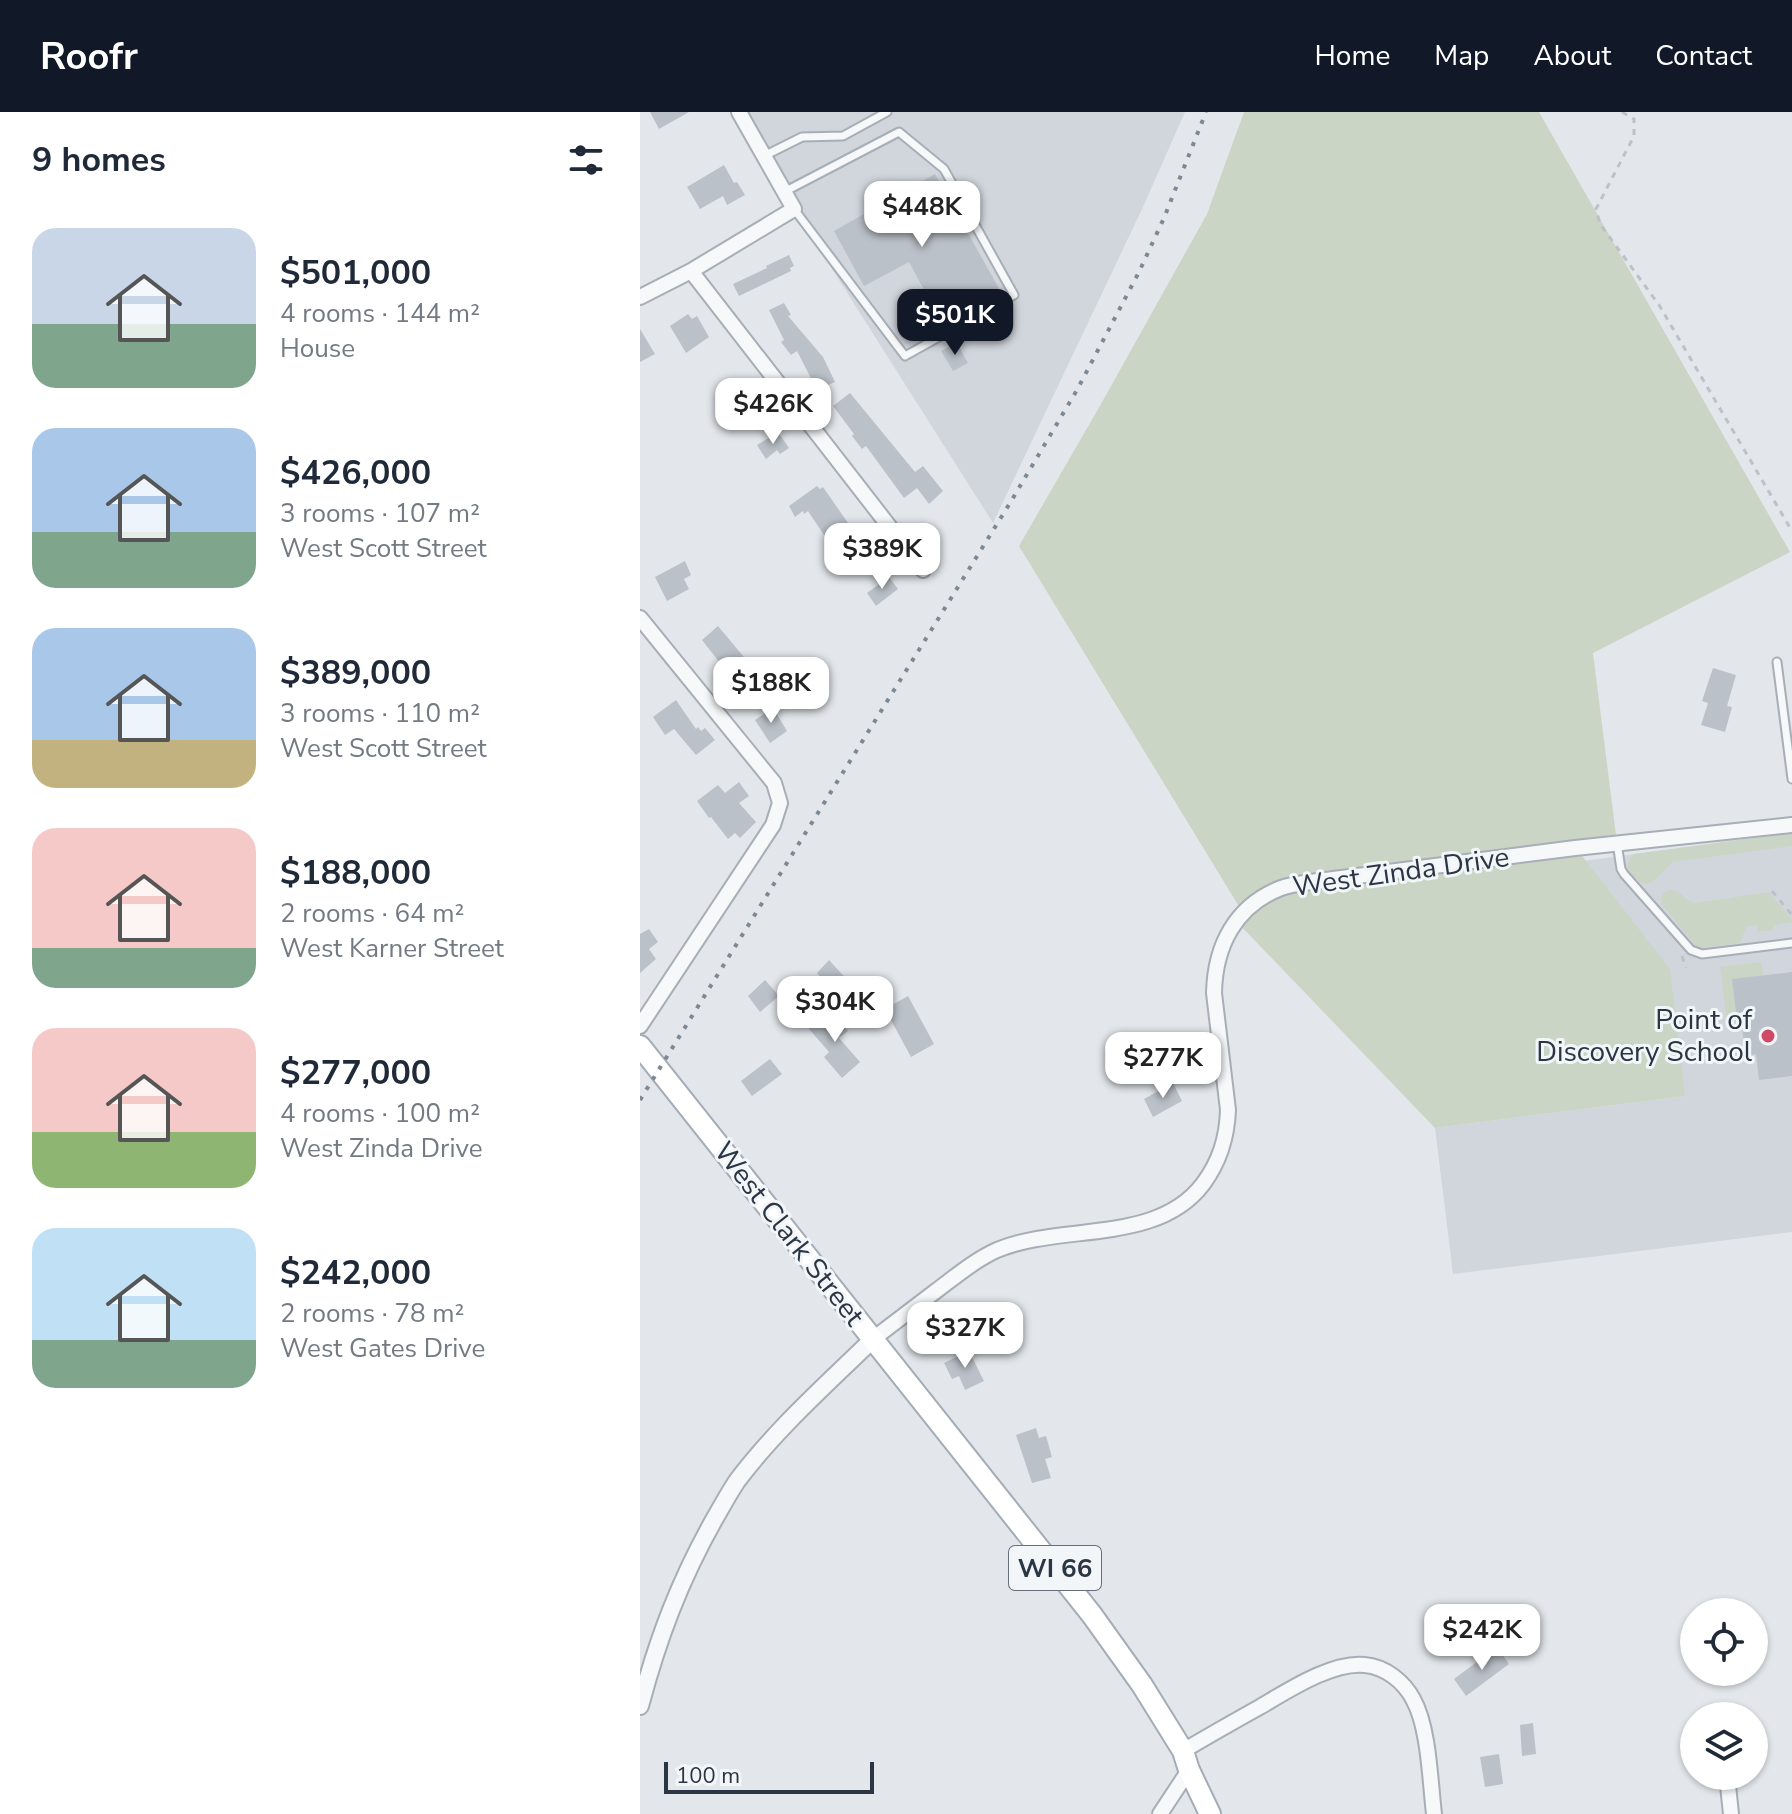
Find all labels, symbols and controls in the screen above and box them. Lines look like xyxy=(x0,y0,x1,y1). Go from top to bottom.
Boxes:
text: Roofr xyxy=(40,31,138,82)
text: Home xyxy=(1315,37,1390,75)
text: Map xyxy=(1434,37,1489,75)
text: About xyxy=(1533,37,1611,75)
text: Contact xyxy=(1655,37,1752,75)
text: 9 homes xyxy=(32,137,166,183)
icon: filters xyxy=(564,138,608,182)
pin: $448K xyxy=(866,181,978,249)
text: $448K xyxy=(882,189,962,224)
text: $501,000 xyxy=(280,250,431,296)
icon: home xyxy=(96,260,192,356)
pin: $501K xyxy=(899,289,1011,357)
text: 4 rooms · 144 m² xyxy=(280,296,480,331)
text: $501K xyxy=(915,297,995,332)
text: House xyxy=(280,331,355,366)
pin: $426K xyxy=(717,378,829,446)
text: $426K xyxy=(733,386,813,421)
text: $426,000 xyxy=(280,450,431,496)
icon: home xyxy=(96,460,192,556)
text: 3 rooms · 107 m² xyxy=(280,496,480,531)
pin: $389K xyxy=(826,523,938,591)
text: West Scott Street xyxy=(280,531,487,566)
text: $389K xyxy=(842,531,922,566)
text: $389,000 xyxy=(280,650,431,696)
pin: $188K xyxy=(715,657,827,725)
icon: home xyxy=(96,660,192,756)
text: $188K xyxy=(731,665,811,700)
text: 3 rooms · 110 m² xyxy=(280,696,480,731)
text: West Scott Street xyxy=(280,731,487,766)
street label: West Zinda Drive xyxy=(1290,838,1512,906)
text: $188,000 xyxy=(280,850,431,896)
icon: home xyxy=(96,860,192,956)
text: 2 rooms · 64 m² xyxy=(280,896,464,931)
text: West Karner Street xyxy=(280,931,504,966)
pin: $304K xyxy=(779,976,891,1044)
text: $304K xyxy=(795,984,875,1019)
place label: Point of Discovery School xyxy=(1536,1001,1753,1071)
marker: Point of Discovery School xyxy=(1759,1027,1777,1045)
pin: $277K xyxy=(1107,1032,1219,1100)
text: $277K xyxy=(1123,1040,1203,1075)
text: $277,000 xyxy=(280,1050,431,1096)
icon: home xyxy=(96,1060,192,1156)
text: 4 rooms · 100 m² xyxy=(280,1096,480,1131)
text: West Zinda Drive xyxy=(280,1131,483,1166)
street label: West Clark Street xyxy=(705,1134,873,1334)
text: $242,000 xyxy=(280,1250,431,1296)
icon: home xyxy=(96,1260,192,1356)
text: 2 rooms · 78 m² xyxy=(280,1296,464,1331)
pin: $327K xyxy=(909,1302,1021,1370)
text: $327K xyxy=(925,1310,1005,1345)
text: West Gates Drive xyxy=(280,1331,485,1366)
road number: WI 66 xyxy=(1009,1546,1101,1590)
map controls xyxy=(1680,1598,1768,1790)
button: locate xyxy=(1680,1598,1768,1686)
pin: $242K xyxy=(1426,1604,1538,1672)
text: $242K xyxy=(1442,1612,1522,1647)
button: layers xyxy=(1680,1702,1768,1790)
scale bar xyxy=(664,1758,874,1794)
text: 100 m xyxy=(676,1761,740,1791)

